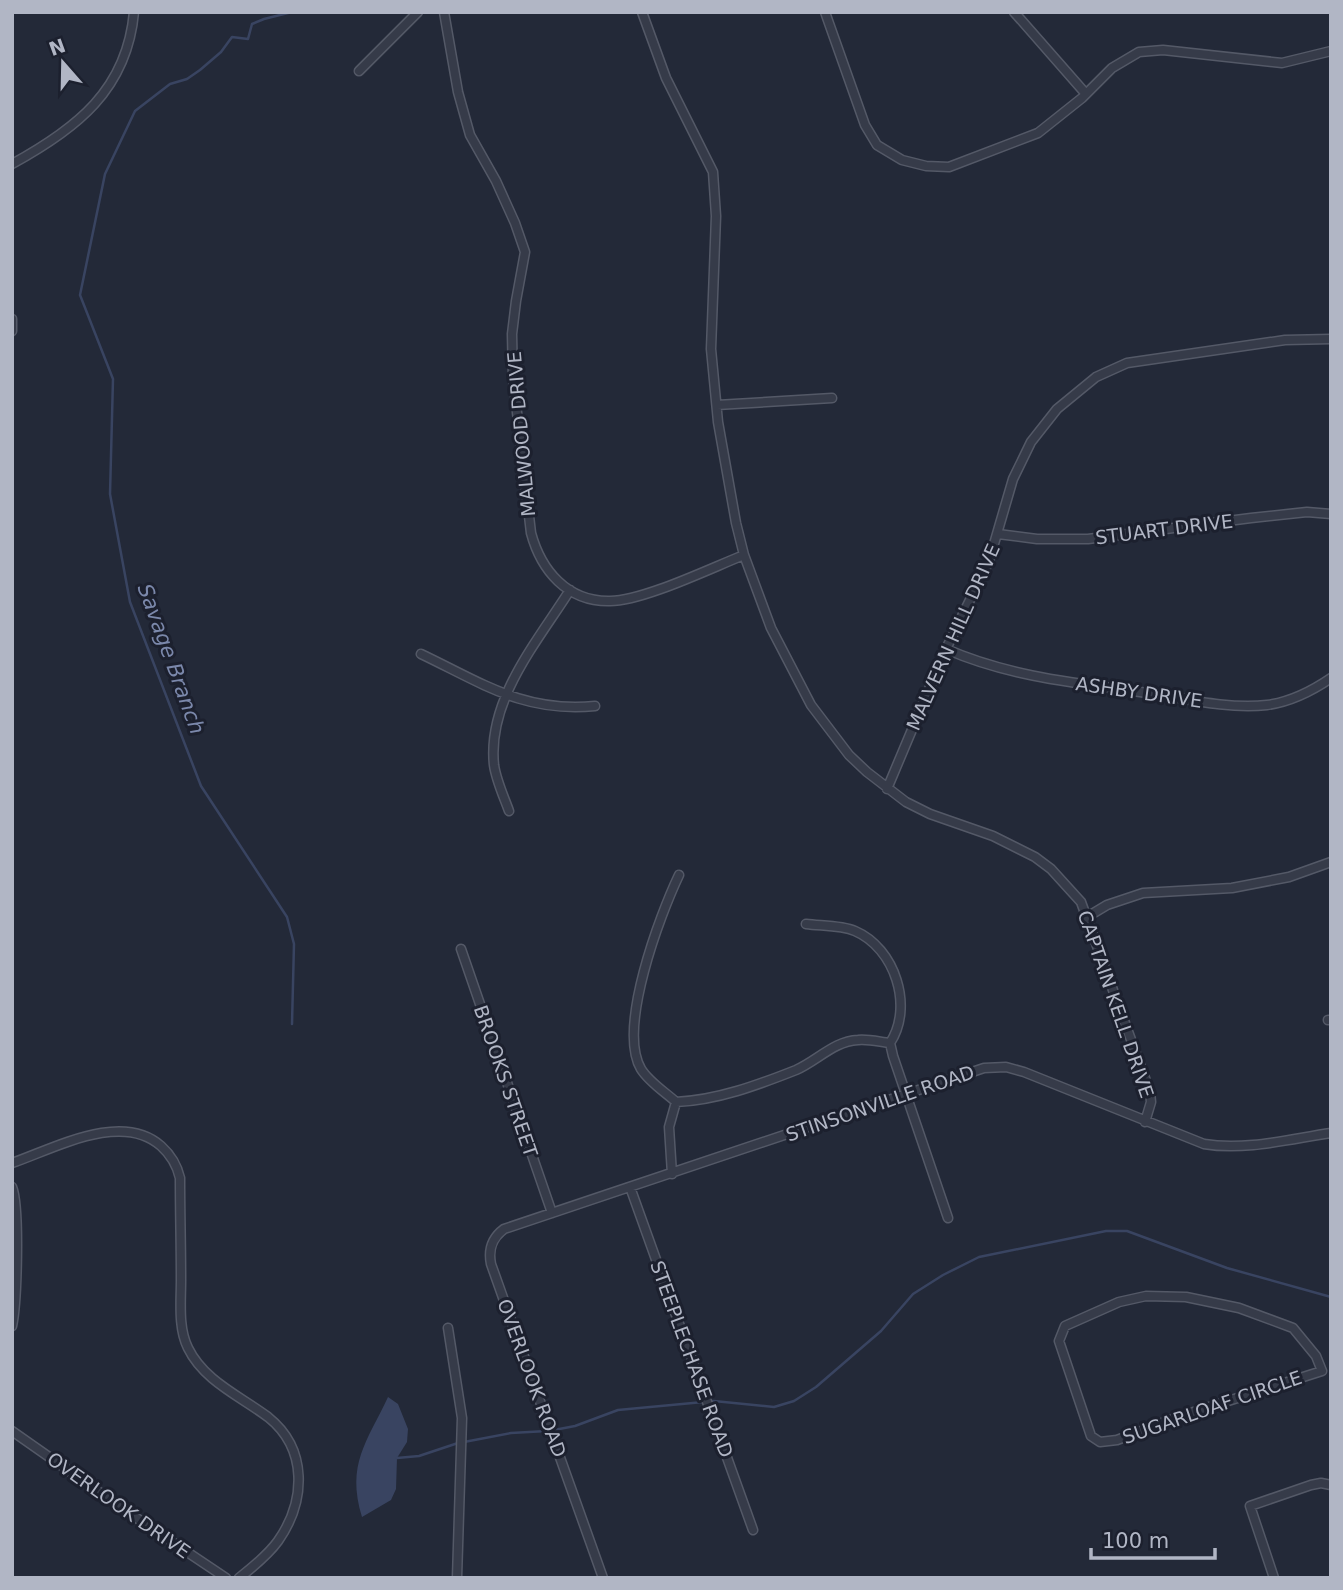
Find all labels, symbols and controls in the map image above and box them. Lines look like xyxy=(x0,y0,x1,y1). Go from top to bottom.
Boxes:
north arrow xyxy=(28,28,98,98)
text: N xyxy=(46,34,68,60)
street label: MALWOOD DRIVE xyxy=(503,350,539,518)
street label: STUART DRIVE xyxy=(1094,510,1234,548)
street label: MALVERN HILL DRIVE xyxy=(902,540,1004,734)
water label: Savage Branch xyxy=(133,580,209,738)
street label: ASHBY DRIVE xyxy=(1074,672,1204,712)
street label: CAPTAIN KELL DRIVE xyxy=(1074,907,1158,1101)
street label: BROOKS STREET xyxy=(470,1002,542,1160)
street label: STINSONVILLE ROAD xyxy=(783,1060,977,1146)
street label: STEEPLECHASE ROAD xyxy=(646,1258,738,1460)
street label: OVERLOOK ROAD xyxy=(493,1296,571,1460)
street label: SUGARLOAF CIRCLE xyxy=(1119,1366,1305,1448)
street label: OVERLOOK DRIVE xyxy=(43,1447,195,1563)
scale bar xyxy=(1091,1516,1215,1560)
text: 100 m xyxy=(1102,1529,1169,1553)

